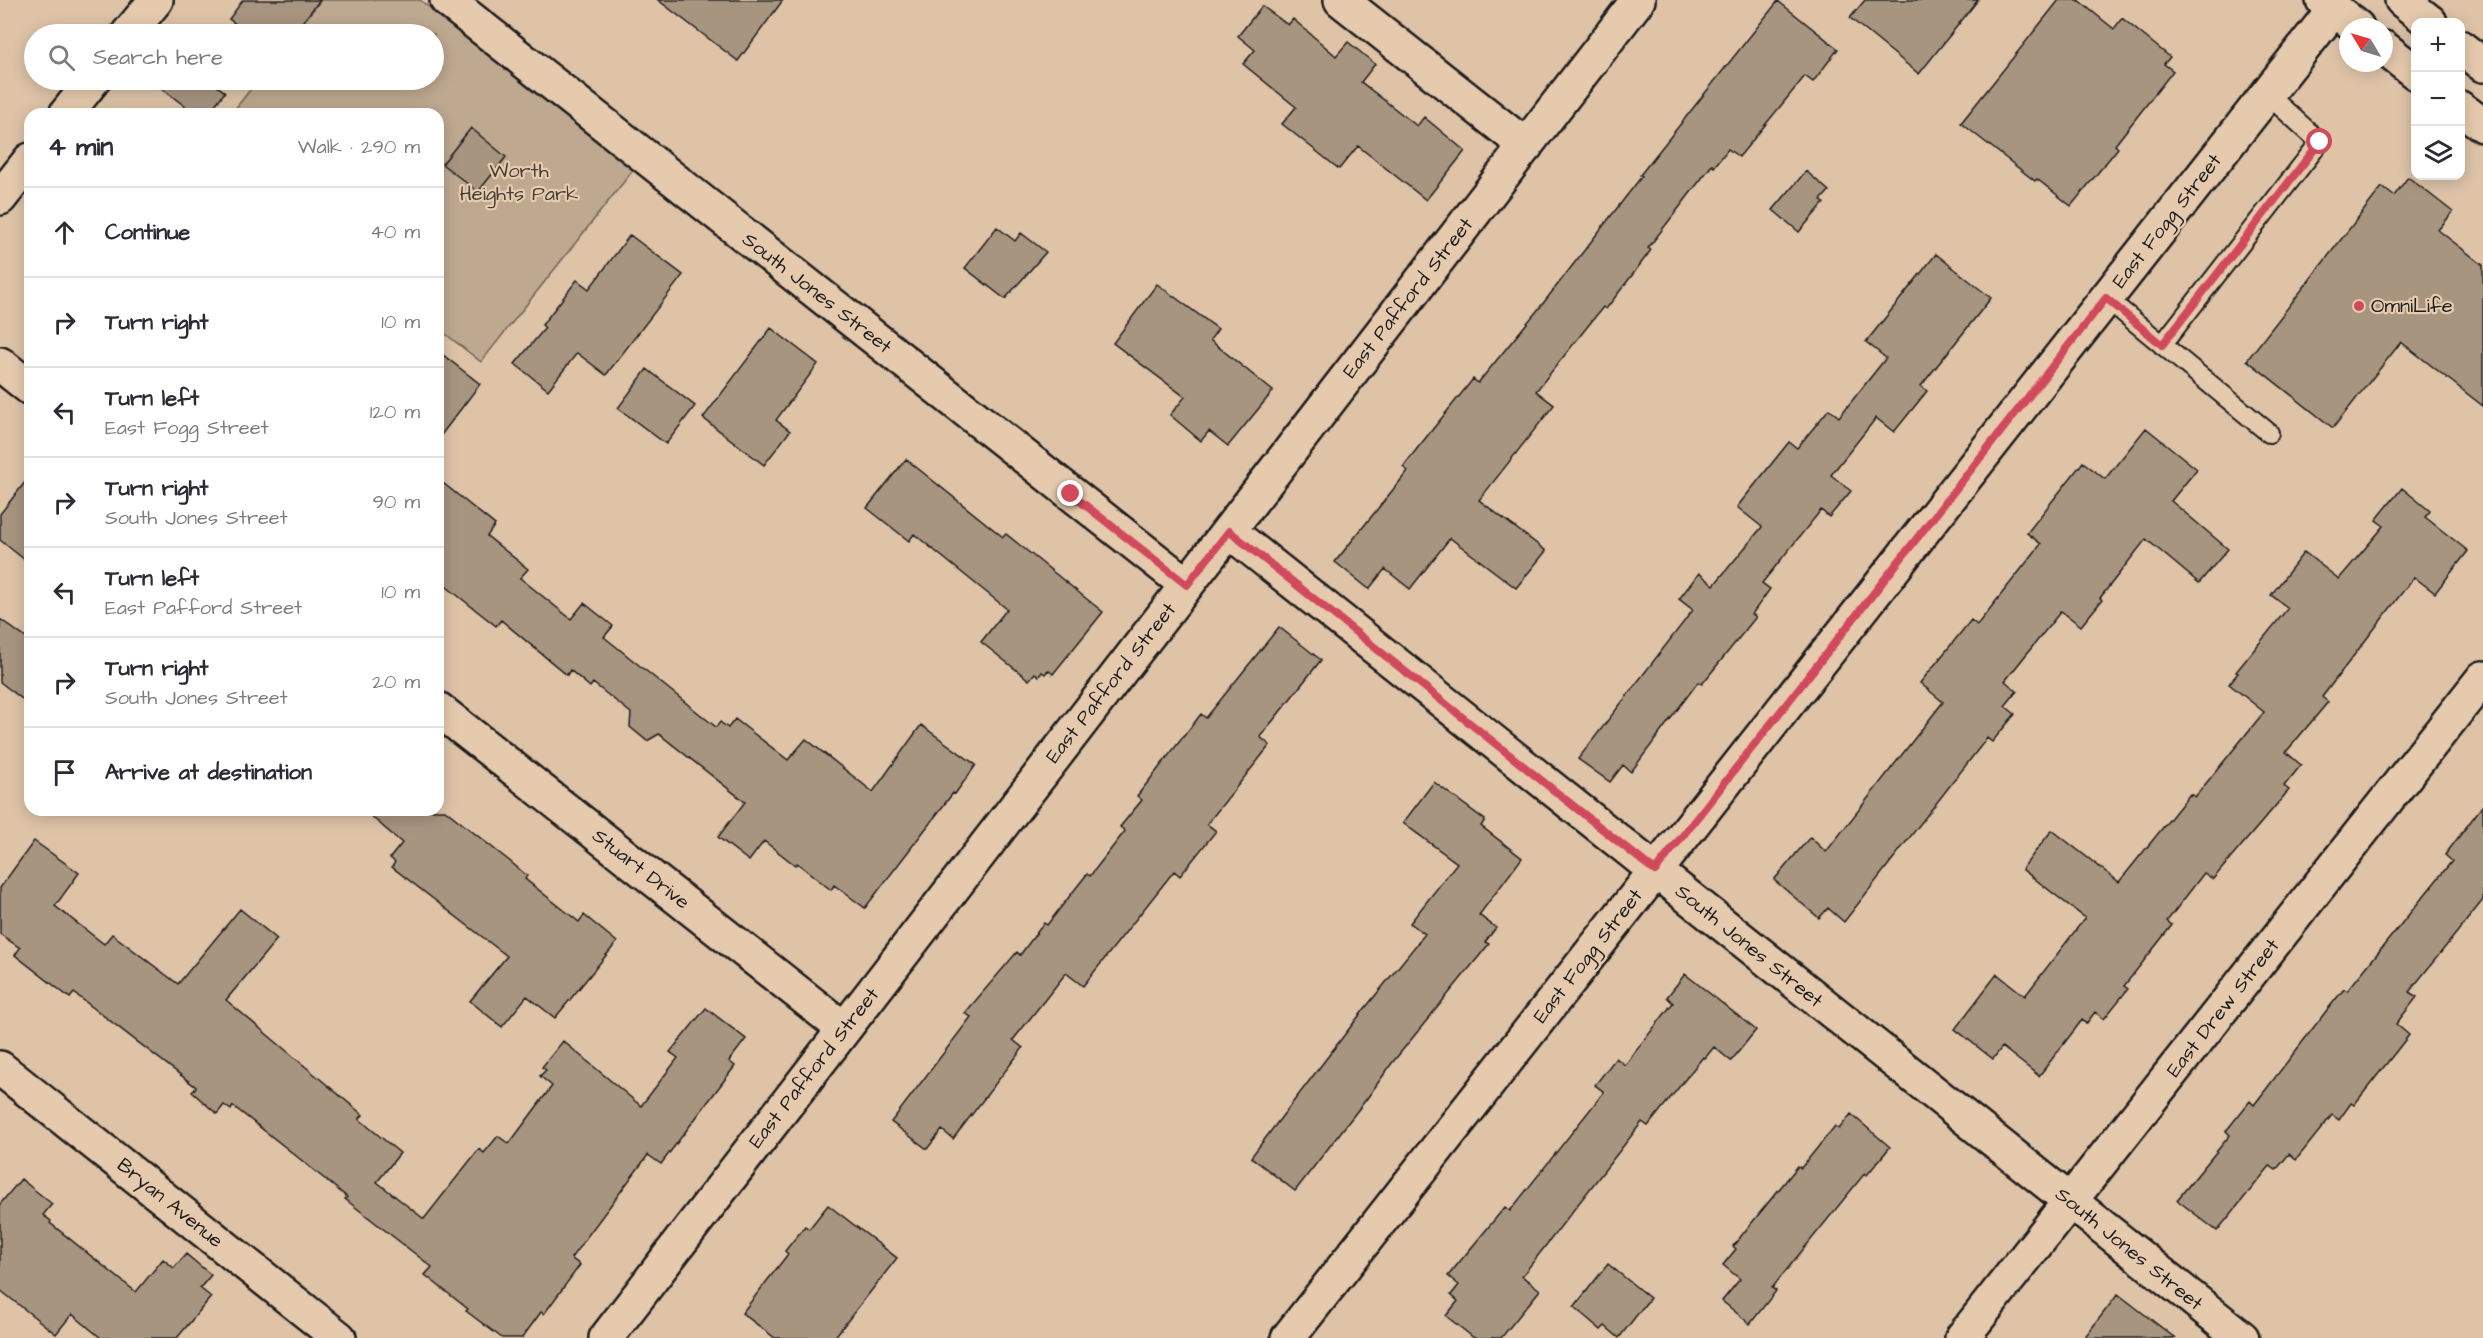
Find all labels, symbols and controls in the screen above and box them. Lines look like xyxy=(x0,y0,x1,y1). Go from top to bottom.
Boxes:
north arrow xyxy=(2339,18,2393,72)
map controls xyxy=(2411,18,2465,180)
button: + xyxy=(2411,18,2465,72)
search box xyxy=(24,24,444,90)
icon: search xyxy=(45,41,78,74)
text: Search here xyxy=(93,42,223,73)
button: − xyxy=(2411,72,2465,126)
button: layers xyxy=(2411,126,2465,180)
route start xyxy=(2306,128,2332,154)
text: 4 min xyxy=(48,129,113,165)
text: Walk · 290 m xyxy=(298,133,420,161)
street label: East Fogg Street xyxy=(2106,148,2229,295)
park label: Worth Heights Park xyxy=(460,157,578,209)
street label: East Pafford Street xyxy=(1336,212,1480,384)
icon: ahead xyxy=(48,216,81,249)
text: Continue xyxy=(105,217,190,248)
text: 40 m xyxy=(370,218,420,246)
street label: South Jones Street xyxy=(736,226,898,360)
place label: OmniLife xyxy=(2371,292,2453,320)
marker: OmniLife xyxy=(2352,299,2366,313)
icon: right xyxy=(48,306,81,339)
text: Turn right xyxy=(105,307,208,338)
text: 10 m xyxy=(381,308,420,336)
text: Turn left xyxy=(105,383,199,414)
icon: left xyxy=(48,396,81,429)
text: 120 m xyxy=(370,398,420,426)
text: East Fogg Street xyxy=(105,414,269,442)
text: Turn right xyxy=(105,473,208,504)
route end xyxy=(1057,480,1083,506)
icon: right xyxy=(48,486,81,519)
text: 90 m xyxy=(372,488,420,516)
text: South Jones Street xyxy=(105,504,288,532)
text: Turn left xyxy=(105,563,199,594)
icon: left xyxy=(48,576,81,609)
text: 10 m xyxy=(381,578,420,606)
text: East Pafford Street xyxy=(105,594,302,622)
street label: East Pafford Street xyxy=(1039,597,1183,769)
text: Turn right xyxy=(105,653,208,684)
icon: right xyxy=(48,666,81,699)
text: 20 m xyxy=(372,668,420,696)
text: South Jones Street xyxy=(105,684,288,712)
icon: arrive xyxy=(48,756,81,789)
text: Arrive at destination xyxy=(105,757,312,788)
street label: Stuart Drive xyxy=(586,822,696,916)
street label: South Jones Street xyxy=(1669,878,1829,1014)
street label: East Fogg Street xyxy=(1527,883,1650,1030)
street label: East Drew Street xyxy=(2160,933,2286,1083)
street label: East Pafford Street xyxy=(742,982,886,1154)
street label: Bryan Avenue xyxy=(110,1151,229,1255)
street label: South Jones Street xyxy=(2049,1181,2209,1317)

